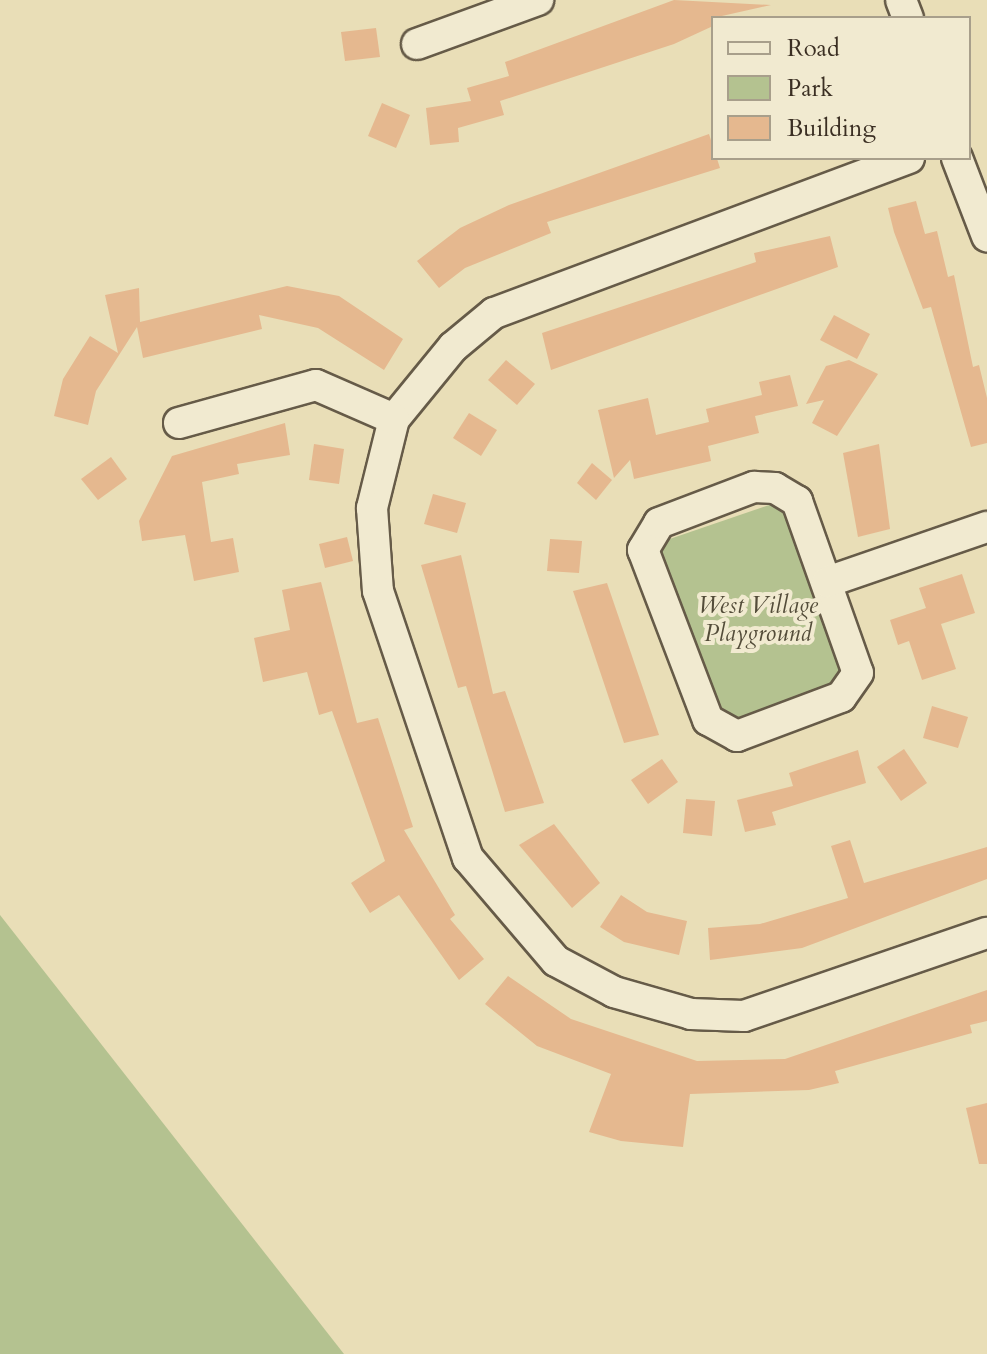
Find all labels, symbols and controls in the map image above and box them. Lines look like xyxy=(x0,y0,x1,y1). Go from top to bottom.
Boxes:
legend xyxy=(711,16,971,160)
text: Road xyxy=(787,32,840,65)
text: Park xyxy=(787,72,833,105)
text: Building xyxy=(787,112,876,145)
park label: West Village Playground xyxy=(698,592,818,648)

